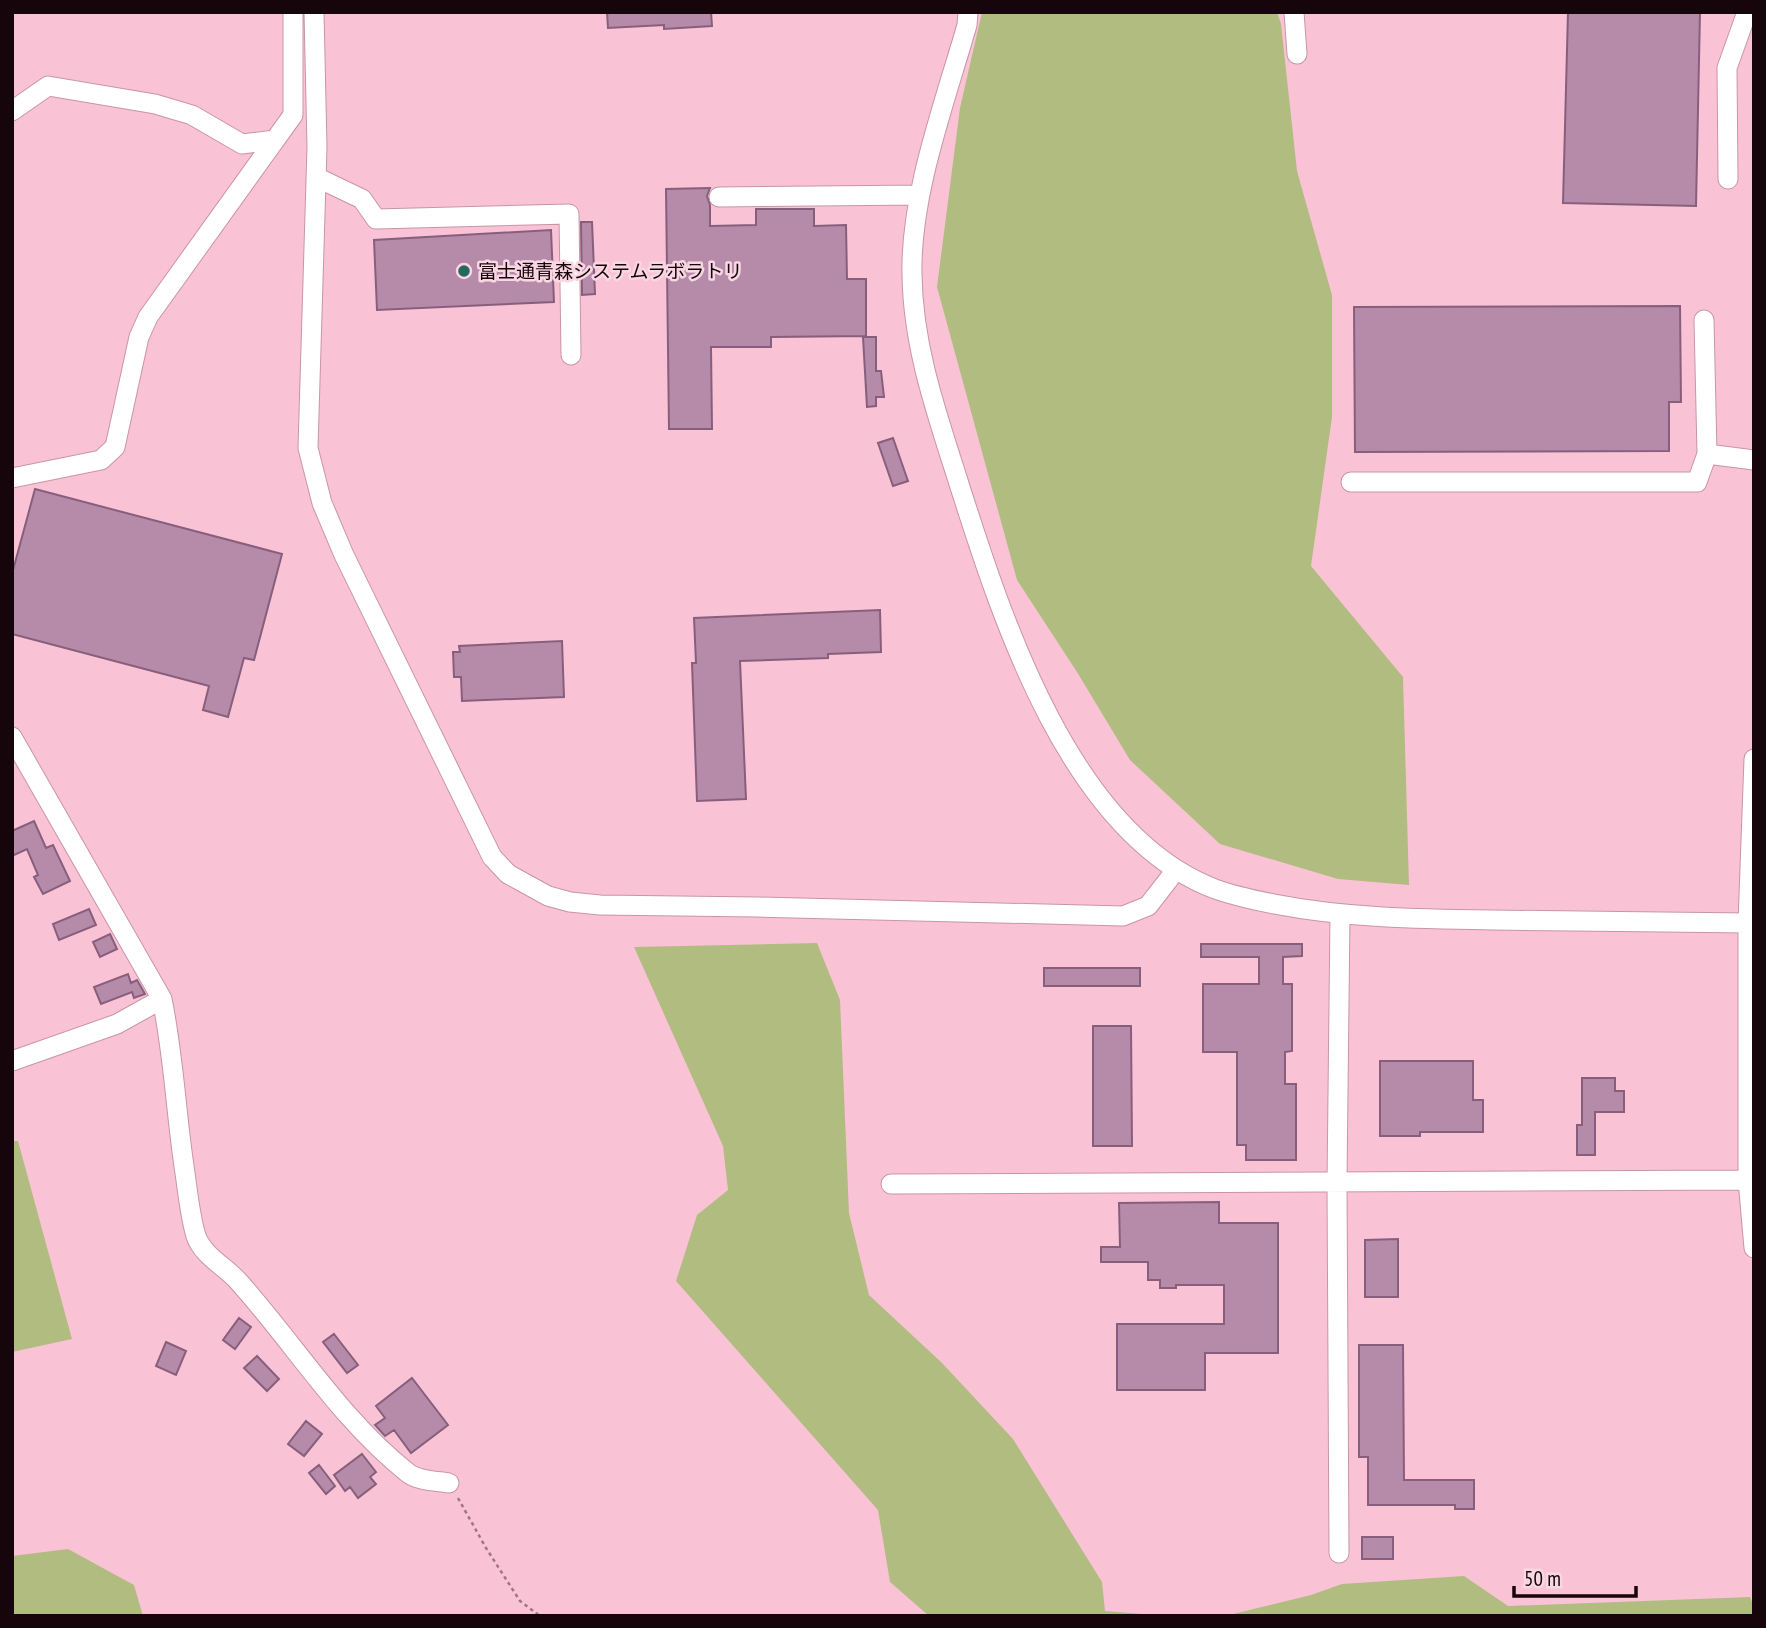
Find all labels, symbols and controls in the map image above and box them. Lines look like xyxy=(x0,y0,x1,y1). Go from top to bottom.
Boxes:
place label: 富士通青森システムラボラトリ xyxy=(478,259,742,283)
marker: 富士通青森システムラボラトリ xyxy=(456,263,472,279)
scale bar xyxy=(1514,1554,1636,1598)
text: 50 m xyxy=(1524,1565,1561,1592)

